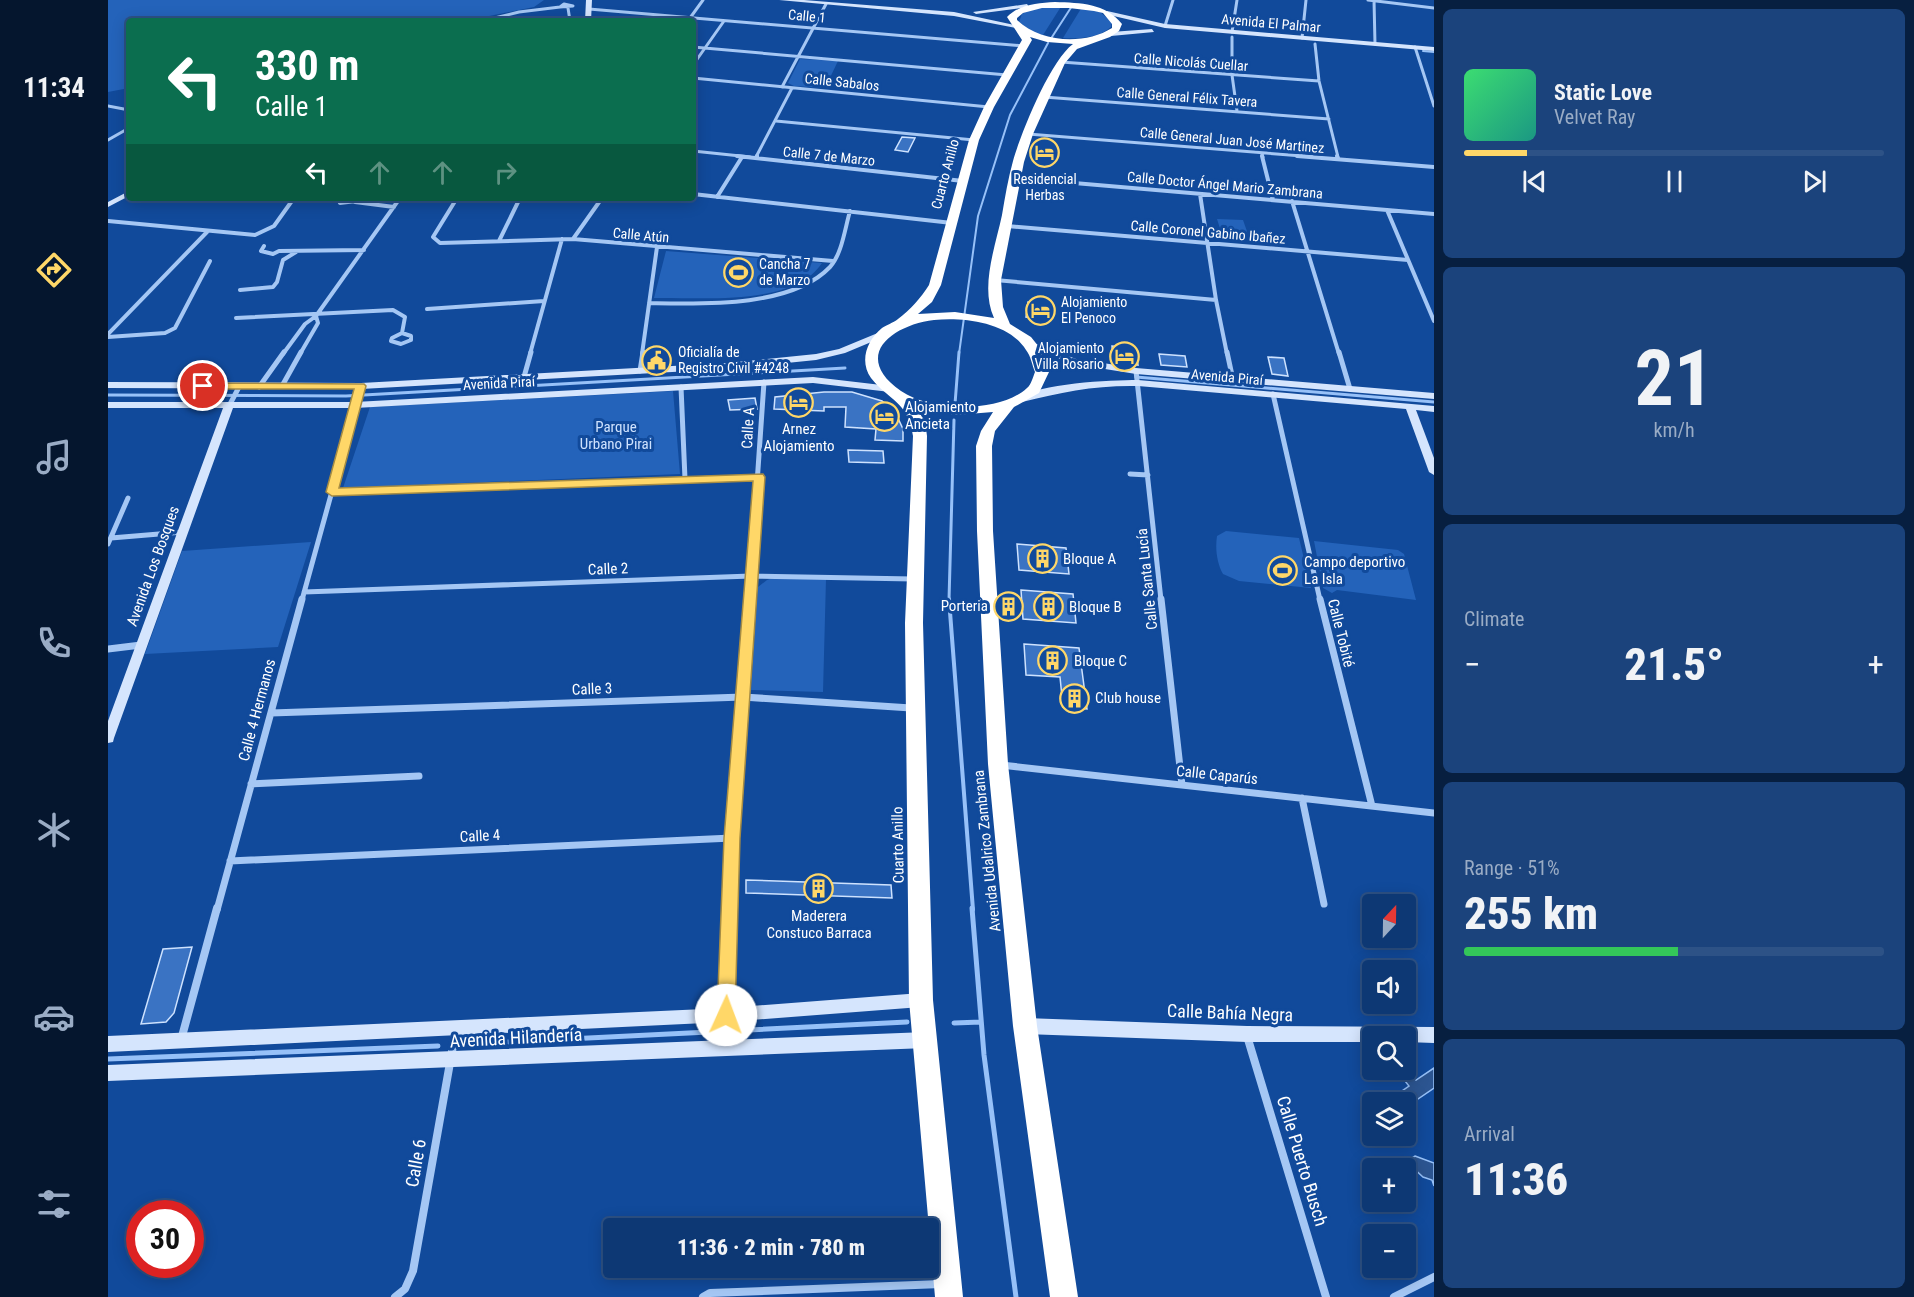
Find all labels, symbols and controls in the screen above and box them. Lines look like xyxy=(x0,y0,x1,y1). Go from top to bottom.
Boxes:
street label: Calle 1 xyxy=(787,6,827,26)
street label: Avenida El Palmar xyxy=(1221,11,1321,35)
text: 330 m xyxy=(255,41,360,90)
icon: left xyxy=(156,42,234,120)
street label: Calle Nicolás Cuellar xyxy=(1133,50,1249,74)
street label: Calle Sabalos xyxy=(804,70,880,94)
text: 11:34 xyxy=(23,72,85,104)
text: Static Love xyxy=(1554,80,1652,105)
street label: Calle General Félix Tavera xyxy=(1116,84,1258,110)
text: Calle 1 xyxy=(255,91,328,123)
text: Velvet Ray xyxy=(1554,105,1635,129)
street label: Calle General Juan José Martinez xyxy=(1139,124,1325,156)
hotel icon: Residencial Herbas xyxy=(1029,136,1061,168)
street label: Cuarto Anillo xyxy=(928,137,962,211)
street label: Calle 7 de Marzo xyxy=(782,143,876,169)
icon: left xyxy=(300,156,333,189)
icon: ahead xyxy=(363,156,396,189)
icon: ahead xyxy=(426,156,459,189)
icon: right xyxy=(489,156,522,189)
icon: previous xyxy=(1518,165,1551,198)
icon: pause xyxy=(1658,165,1691,198)
icon: next xyxy=(1798,165,1831,198)
street label: Calle Doctor Ángel Mario Zambrana xyxy=(1127,167,1324,202)
place label: Residencial Herbas xyxy=(1013,171,1077,203)
street label: Calle Coronel Gabino Ibañez xyxy=(1130,217,1286,247)
street label: Calle Atún xyxy=(612,225,670,245)
icon: directions xyxy=(33,249,75,291)
sports icon: Cancha 7 de Marzo xyxy=(722,256,754,288)
place label: Cancha 7 de Marzo xyxy=(759,256,811,288)
hotel icon: Alojamiento El Penoco xyxy=(1024,294,1056,326)
place label: Alojamiento El Penoco xyxy=(1061,294,1127,326)
text: 21 xyxy=(1635,333,1713,424)
place label: Alojamiento Villa Rosario xyxy=(1035,340,1104,372)
hotel icon: Alojamiento Villa Rosario xyxy=(1109,340,1141,372)
public building icon: Oficialía de Registro Civil #4248 xyxy=(641,344,673,376)
place label: Oficialía de Registro Civil #4248 xyxy=(678,344,789,376)
pin xyxy=(177,360,228,411)
street label: Avenida Piraí xyxy=(1190,366,1264,388)
icon: arrive xyxy=(186,369,219,402)
street label: Avenida Piraí xyxy=(463,373,536,393)
hotel icon: Arnez Alojamiento xyxy=(783,386,815,418)
place label: Alojamiento Ancieta xyxy=(905,398,976,433)
hotel icon: Alojamiento Ancieta xyxy=(868,400,900,432)
street label: Calle A xyxy=(738,406,758,449)
park label: Parque Urbano Pirai xyxy=(580,418,652,453)
text: km/h xyxy=(1653,418,1695,442)
place label: Arnez Alojamiento xyxy=(763,420,835,455)
icon: music xyxy=(33,436,75,478)
street label: Avenida Los Bosques xyxy=(123,503,183,629)
street label: Calle Santa Lucía xyxy=(1133,527,1161,631)
building icon: Bloque A xyxy=(1026,543,1058,575)
place label: Bloque A xyxy=(1063,550,1116,568)
place label: Campo deportivo La Isla xyxy=(1304,553,1405,588)
sports icon: Campo deportivo La Isla xyxy=(1267,555,1299,587)
street label: Calle 2 xyxy=(587,559,629,579)
building icon: Porteria xyxy=(993,590,1025,622)
building icon: Bloque B xyxy=(1032,591,1064,623)
place label: Porteria xyxy=(941,597,988,615)
street label: Calle Tobité xyxy=(1324,597,1358,669)
place label: Bloque B xyxy=(1069,598,1122,616)
text: Climate xyxy=(1464,607,1524,631)
icon: phone xyxy=(33,622,75,664)
text: 21.5° xyxy=(1624,638,1724,691)
building icon: Bloque C xyxy=(1037,645,1069,677)
text: − xyxy=(1464,645,1481,684)
text: + xyxy=(1868,645,1884,684)
place label: Bloque C xyxy=(1074,652,1127,670)
street label: Calle 4 Hermanos xyxy=(235,657,279,763)
street label: Calle 3 xyxy=(571,679,613,699)
building icon: Club house xyxy=(1058,682,1090,714)
place label: Club house xyxy=(1095,689,1161,707)
street label: Calle Caparús xyxy=(1175,762,1259,788)
street label: Avenida Udalrico Zambrana xyxy=(970,769,1004,933)
street label: Cuarto Anillo xyxy=(888,806,908,884)
icon: climate xyxy=(33,809,75,851)
street label: Calle 4 xyxy=(459,826,501,846)
text: Range · 51% xyxy=(1464,856,1560,880)
building icon: Maderera Constuco Barraca xyxy=(803,873,835,905)
text: 255 km xyxy=(1464,887,1598,940)
north arrow xyxy=(1362,894,1416,948)
map controls xyxy=(1362,894,1416,1278)
place label: Maderera Constuco Barraca xyxy=(766,907,872,942)
button: sound xyxy=(1362,960,1416,1014)
position arrow xyxy=(694,983,758,1047)
icon: car xyxy=(33,996,75,1038)
street label: Calle Bahía Negra xyxy=(1167,1000,1293,1025)
street label: Avenida Hilandería xyxy=(449,1024,583,1051)
button: search xyxy=(1362,1026,1416,1080)
button: layers xyxy=(1362,1092,1416,1146)
street label: Calle Puerto Busch xyxy=(1273,1093,1332,1228)
text: Arrival xyxy=(1464,1122,1515,1146)
street label: Calle 6 xyxy=(401,1137,430,1189)
text: 11:36 xyxy=(1464,1153,1568,1206)
button: + xyxy=(1362,1158,1416,1212)
icon: filters xyxy=(33,1183,75,1225)
speed limit sign: 30 xyxy=(126,1200,204,1278)
button: − xyxy=(1362,1224,1416,1278)
text: 11:36 · 2 min · 780 m xyxy=(677,1235,865,1260)

